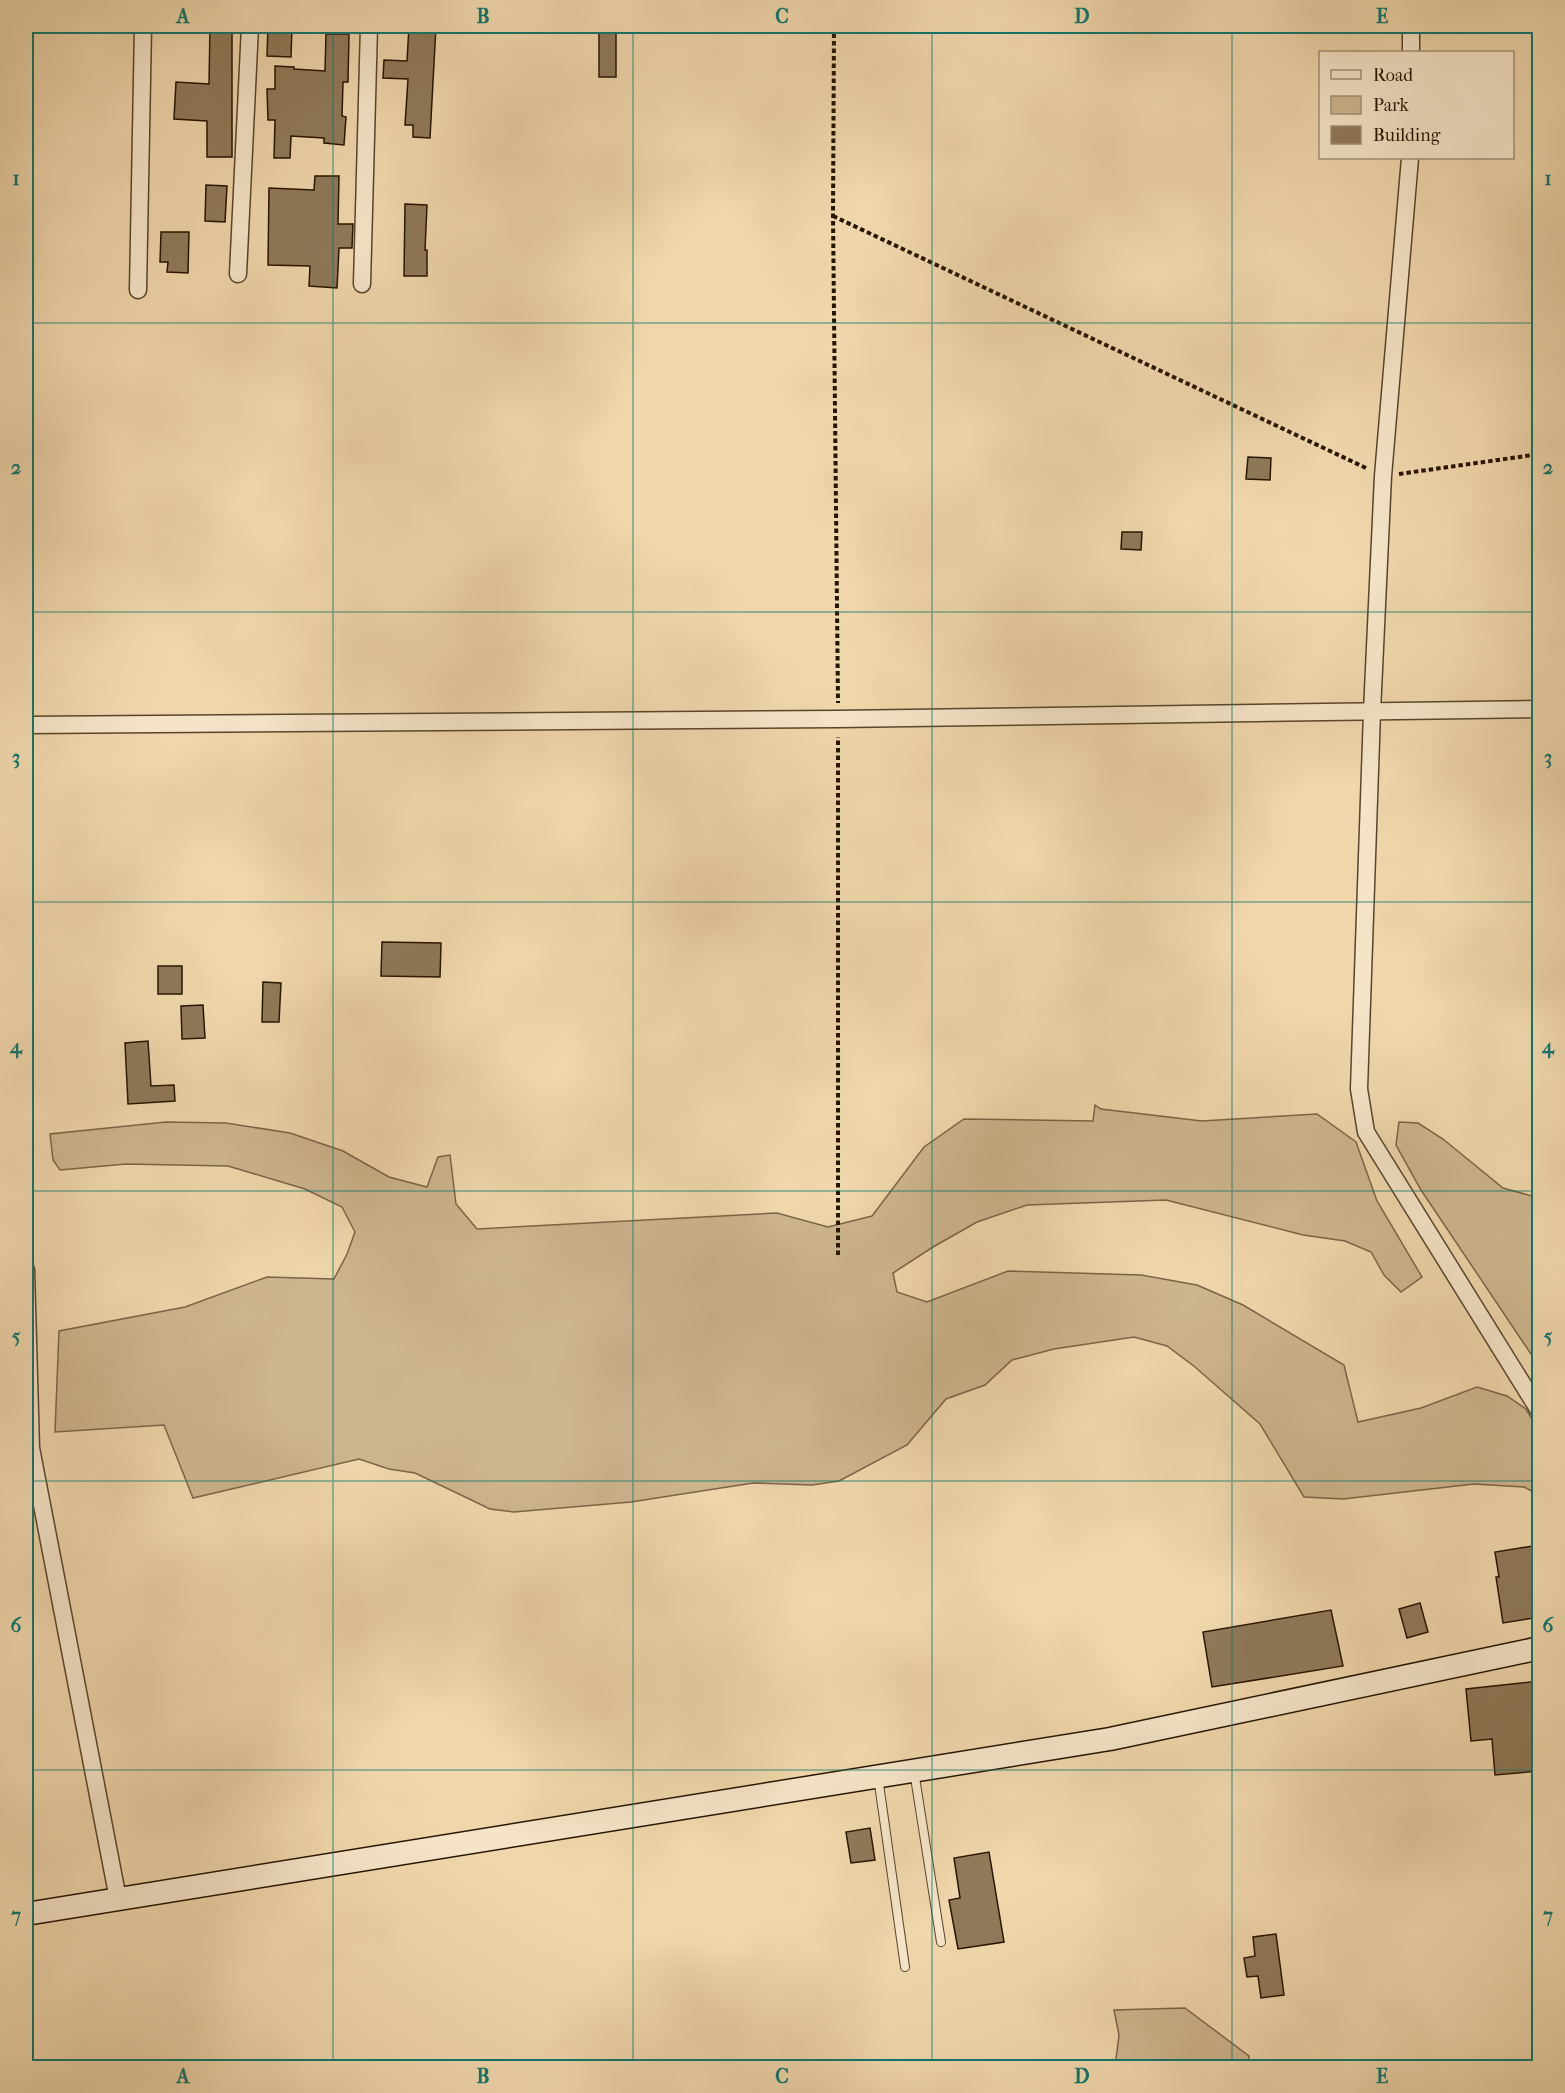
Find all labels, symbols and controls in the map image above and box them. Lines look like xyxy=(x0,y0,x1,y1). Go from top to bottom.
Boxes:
text: A xyxy=(175,5,191,28)
text: B xyxy=(476,5,490,28)
text: C xyxy=(775,5,789,28)
text: D xyxy=(1074,5,1090,28)
text: E xyxy=(1376,5,1388,28)
legend xyxy=(1319,51,1514,159)
text: Road xyxy=(1373,65,1413,86)
text: Park xyxy=(1373,95,1410,116)
text: Building xyxy=(1373,125,1441,146)
text: 1 xyxy=(12,167,20,190)
text: 1 xyxy=(1544,167,1552,190)
text: 2 xyxy=(11,456,21,479)
text: 2 xyxy=(1543,456,1553,479)
text: 3 xyxy=(12,746,20,769)
text: 3 xyxy=(1544,746,1552,769)
text: 4 xyxy=(9,1035,23,1059)
text: 4 xyxy=(1541,1035,1555,1059)
text: 5 xyxy=(12,1325,21,1348)
text: 5 xyxy=(1544,1325,1553,1348)
text: 6 xyxy=(11,1614,23,1637)
text: 6 xyxy=(1543,1614,1555,1637)
text: 7 xyxy=(10,1904,21,1927)
text: 7 xyxy=(1542,1904,1553,1927)
text: A xyxy=(175,2065,191,2088)
text: B xyxy=(476,2065,490,2088)
text: C xyxy=(775,2065,789,2088)
text: D xyxy=(1074,2065,1090,2088)
text: E xyxy=(1376,2065,1388,2088)

